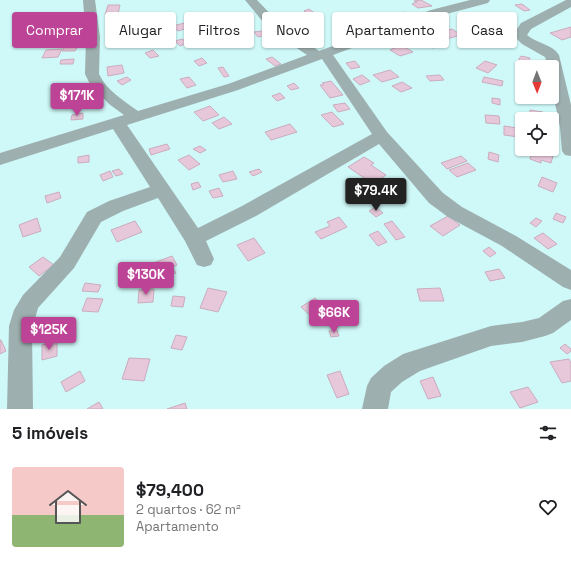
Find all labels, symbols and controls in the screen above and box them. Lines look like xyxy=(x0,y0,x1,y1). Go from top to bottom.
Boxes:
chip: Comprar xyxy=(12,12,97,48)
chip: Alugar xyxy=(105,12,176,48)
chip: Filtros xyxy=(184,12,254,48)
chip: Novo xyxy=(262,12,324,48)
chip: Apartamento xyxy=(332,12,449,48)
chip: Casa xyxy=(457,12,517,48)
north arrow xyxy=(515,60,559,104)
map controls xyxy=(515,60,559,156)
pin: $171K xyxy=(49,83,105,117)
text: $171K xyxy=(60,87,94,104)
button: locate xyxy=(515,112,559,156)
pin: $79.4K xyxy=(343,178,409,212)
text: $79.4K xyxy=(354,182,398,199)
pin: $130K xyxy=(118,262,174,296)
text: $130K xyxy=(127,266,165,283)
pin: $66K xyxy=(310,300,358,334)
text: $66K xyxy=(318,304,350,321)
pin: $125K xyxy=(21,317,77,351)
text: $125K xyxy=(30,321,68,338)
text: 5 imóveis xyxy=(12,422,88,444)
icon: filters xyxy=(537,422,559,444)
text: $79,400 xyxy=(136,479,204,501)
icon: home xyxy=(44,483,92,531)
icon: heart xyxy=(537,496,559,518)
text: 2 quartos · 62 m² xyxy=(136,501,241,518)
text: Apartamento xyxy=(136,518,219,535)

